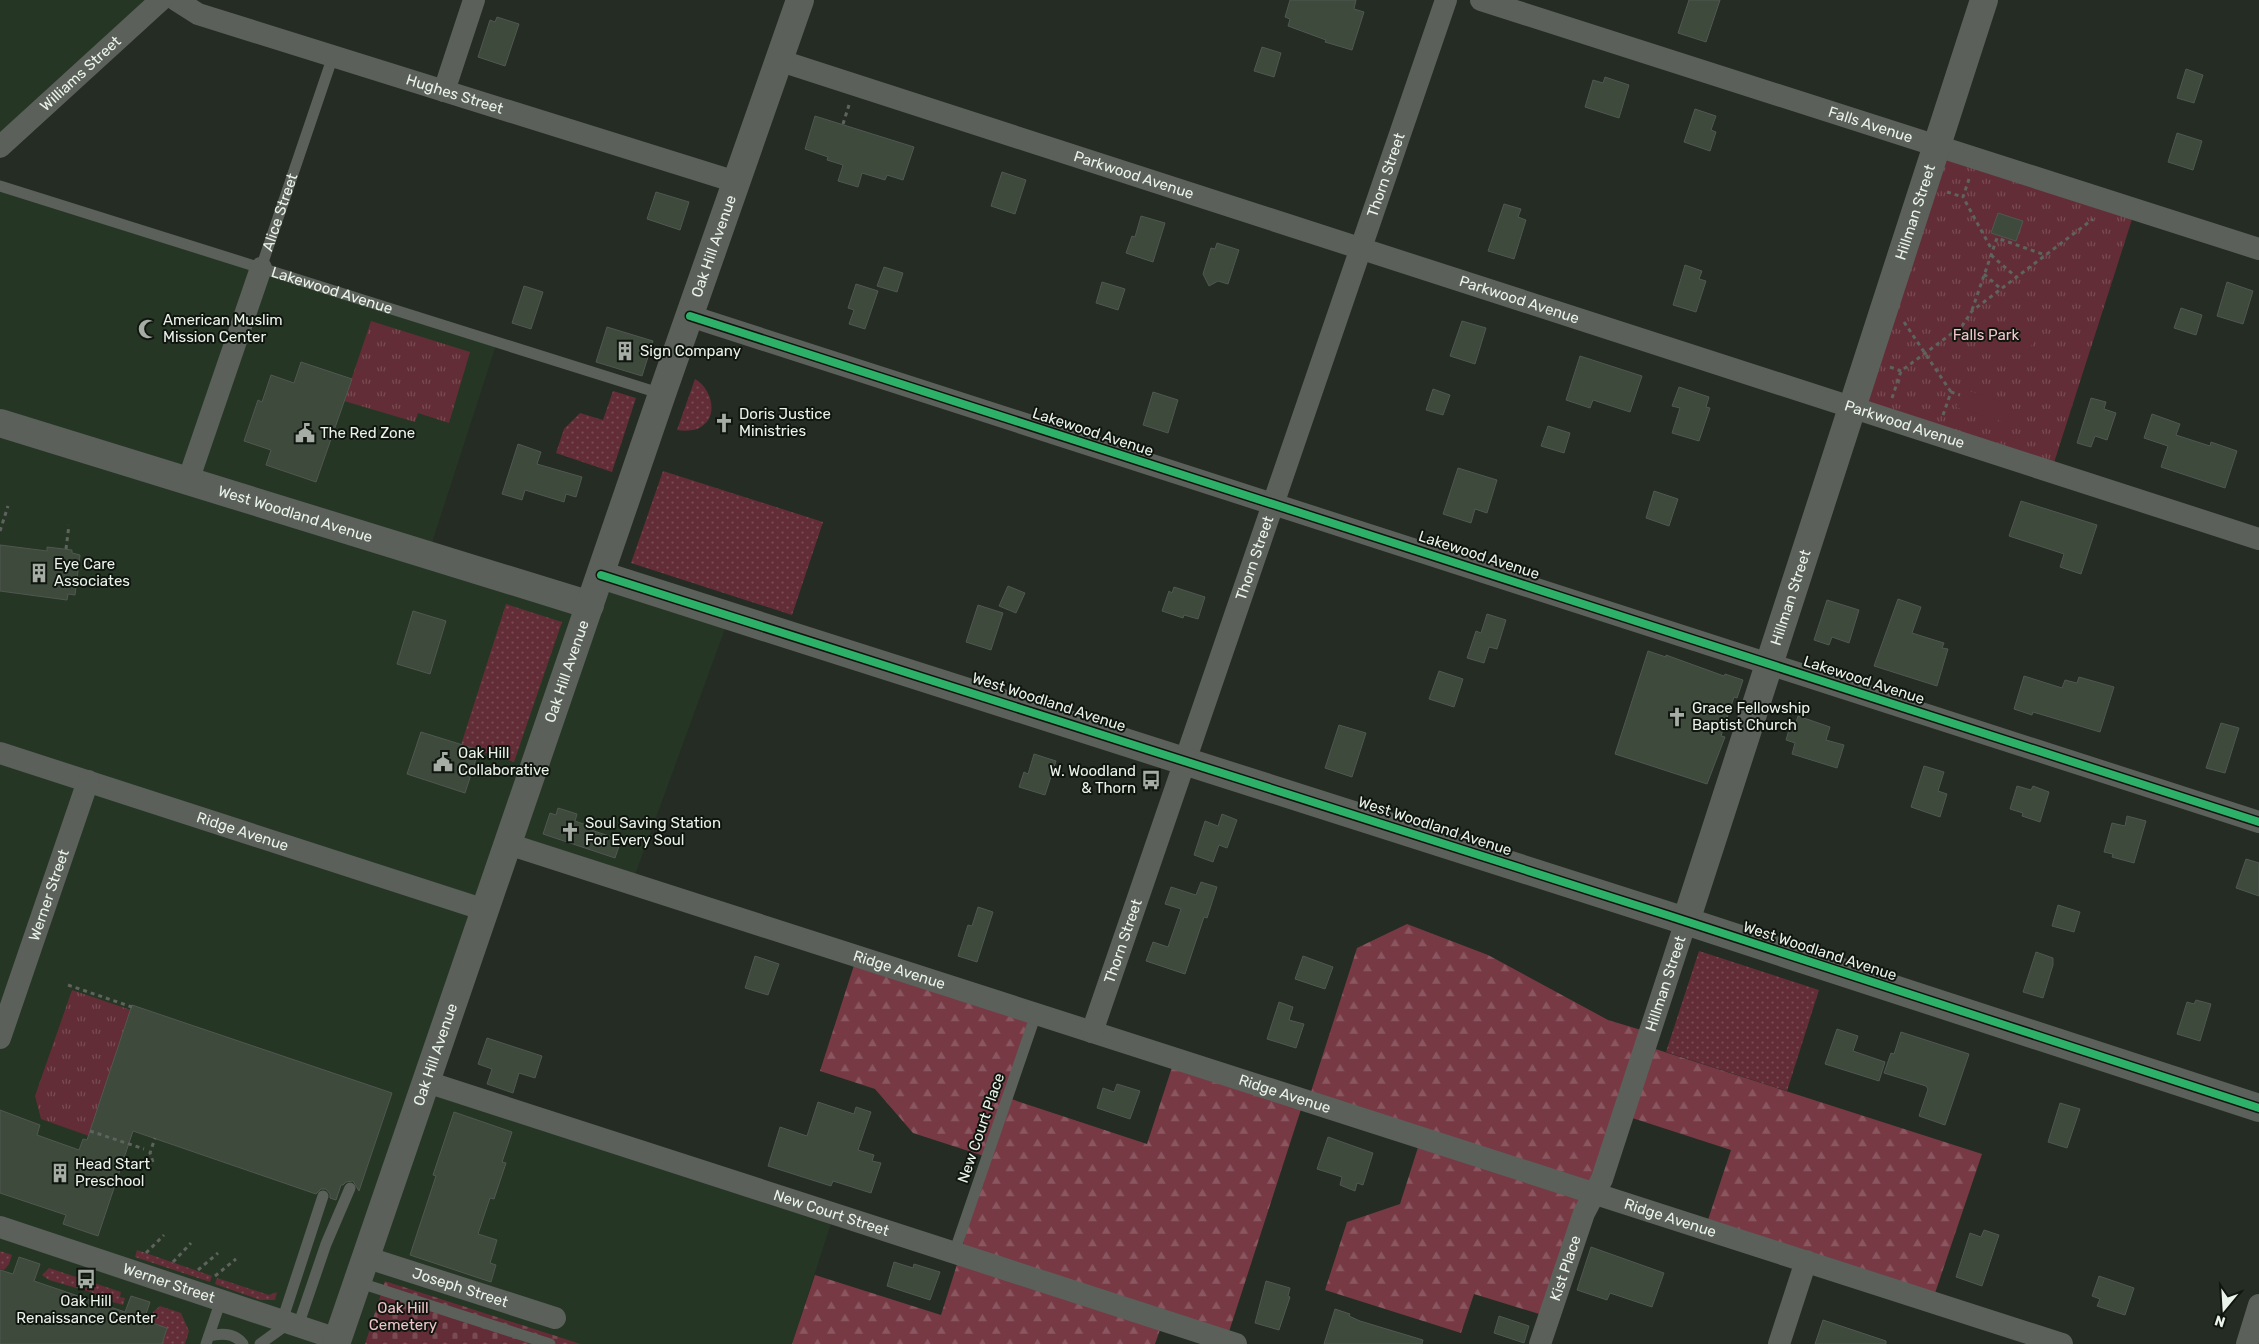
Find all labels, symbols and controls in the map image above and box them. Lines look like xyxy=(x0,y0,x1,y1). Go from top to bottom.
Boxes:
street label: Williams Street xyxy=(36,32,125,115)
street label: Hughes Street xyxy=(404,71,506,118)
street label: Falls Avenue xyxy=(1826,103,1915,147)
street label: Thorn Street xyxy=(1363,130,1409,220)
street label: Parkwood Avenue xyxy=(1072,147,1196,203)
street label: Hillman Street xyxy=(1891,162,1939,262)
street label: Alice Street xyxy=(258,171,302,253)
street label: Oak Hill Avenue xyxy=(688,193,740,300)
street label: Lakewood Avenue xyxy=(269,263,395,318)
street label: Parkwood Avenue xyxy=(1457,272,1581,328)
place label: American Muslim Mission Center xyxy=(163,311,283,346)
mosque icon: American Muslim Mission Center xyxy=(137,318,159,340)
park label: Falls Park xyxy=(1953,326,2019,344)
building icon: Sign Company xyxy=(614,340,636,362)
place label: Sign Company xyxy=(640,342,741,360)
street label: Parkwood Avenue xyxy=(1842,397,1967,452)
street label: Lakewood Avenue xyxy=(1030,404,1156,460)
place label: Doris Justice Ministries xyxy=(739,405,831,440)
church icon: Doris Justice Ministries xyxy=(713,412,735,434)
public building icon: The Red Zone xyxy=(294,422,316,444)
place label: The Red Zone xyxy=(320,424,415,442)
street label: West Woodland Avenue xyxy=(216,482,375,546)
street label: Thorn Street xyxy=(1232,513,1277,603)
street label: Lakewood Avenue xyxy=(1416,527,1542,583)
street label: Hillman Street xyxy=(1767,547,1815,648)
place label: Eye Care Associates xyxy=(54,555,130,590)
building icon: Eye Care Associates xyxy=(28,562,50,584)
street label: Oak Hill Avenue xyxy=(541,618,593,725)
street label: Lakewood Avenue xyxy=(1801,652,1927,708)
street label: West Woodland Avenue xyxy=(970,669,1128,735)
place label: Grace Fellowship Baptist Church xyxy=(1692,699,1810,734)
church icon: Grace Fellowship Baptist Church xyxy=(1666,706,1688,728)
place label: Oak Hill Collaborative xyxy=(458,744,549,779)
public building icon: Oak Hill Collaborative xyxy=(432,751,454,773)
place label: W. Woodland & Thorn xyxy=(1050,762,1136,797)
bus stop icon: W. Woodland & Thorn xyxy=(1140,769,1162,791)
street label: West Woodland Avenue xyxy=(1356,793,1514,859)
street label: Ridge Avenue xyxy=(194,808,291,855)
place label: Soul Saving Station For Every Soul xyxy=(585,814,721,849)
church icon: Soul Saving Station For Every Soul xyxy=(559,821,581,843)
street label: Werner Street xyxy=(25,847,73,943)
street label: Thorn Street xyxy=(1100,897,1146,986)
street label: West Woodland Avenue xyxy=(1741,918,1899,984)
street label: Hillman Street xyxy=(1642,934,1690,1034)
street label: Ridge Avenue xyxy=(851,947,948,993)
street label: Oak Hill Avenue xyxy=(409,1001,461,1108)
street label: New Court Place xyxy=(954,1071,1008,1185)
street label: Ridge Avenue xyxy=(1237,1071,1333,1117)
place label: Head Start Preschool xyxy=(75,1155,150,1190)
building icon: Head Start Preschool xyxy=(49,1162,71,1184)
street label: New Court Street xyxy=(771,1186,891,1240)
street label: Ridge Avenue xyxy=(1622,1195,1719,1241)
street label: Kist Place xyxy=(1546,1233,1585,1303)
street label: Werner Street xyxy=(121,1259,217,1307)
street label: Joseph Street xyxy=(410,1264,510,1311)
bus stop icon: Oak Hill Renaissance Center xyxy=(75,1268,97,1290)
north arrow xyxy=(2199,1284,2249,1334)
place label: Oak Hill Renaissance Center xyxy=(16,1292,156,1327)
park label: Oak Hill Cemetery xyxy=(369,1299,437,1334)
text: N xyxy=(2213,1311,2228,1331)

